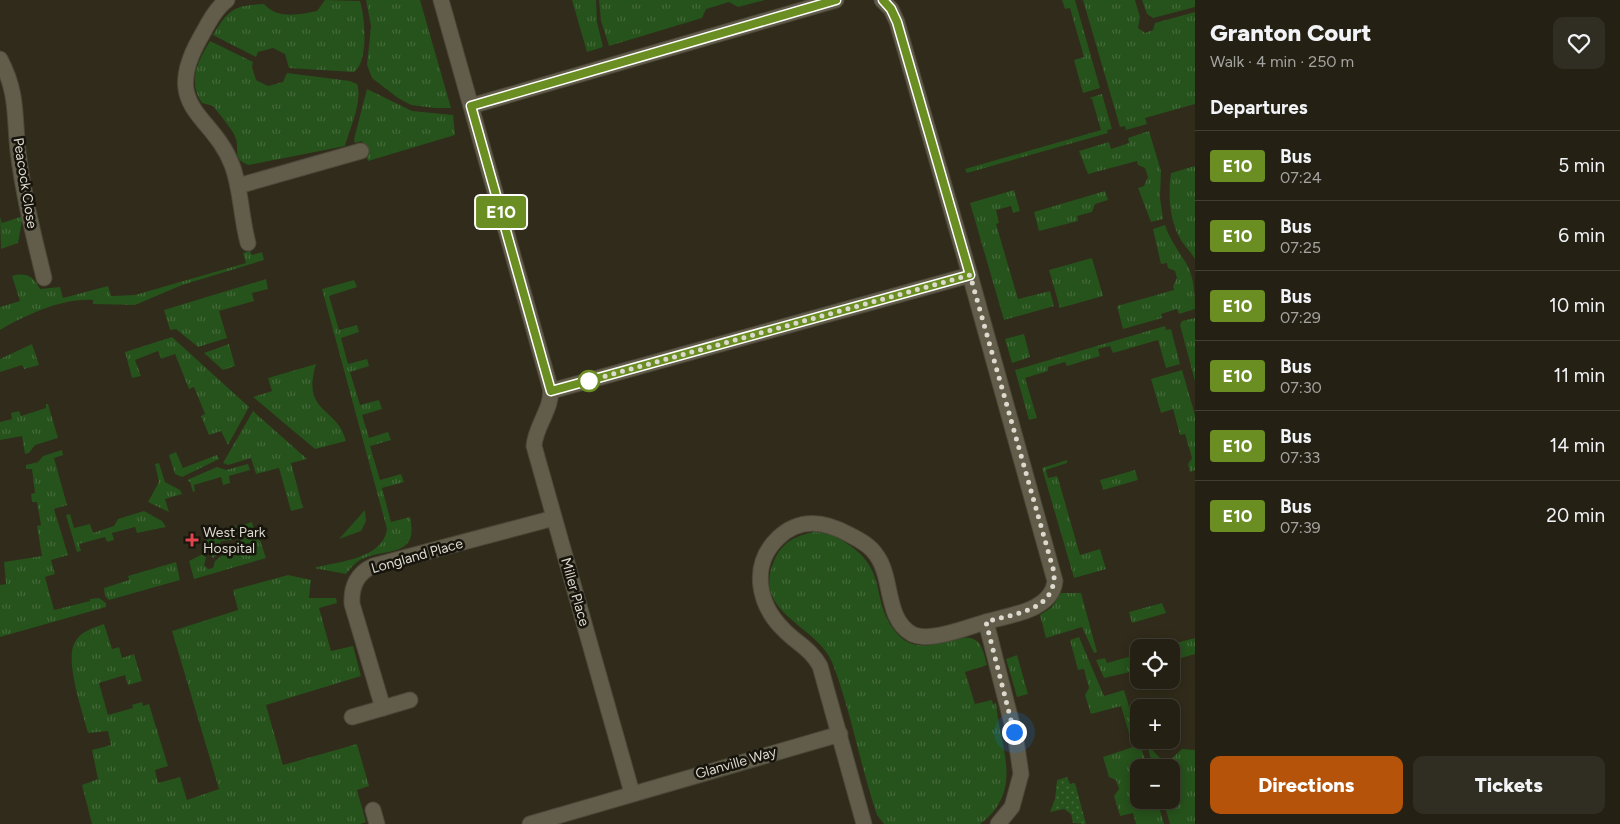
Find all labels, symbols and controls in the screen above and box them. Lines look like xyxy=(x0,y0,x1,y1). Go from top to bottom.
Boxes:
button: heart xyxy=(1553,17,1605,69)
text: Granton Court xyxy=(1210,18,1372,47)
text: Walk · 4 min · 250 m xyxy=(1210,52,1354,71)
text: Departures xyxy=(1210,96,1308,119)
street label: Peacock Close xyxy=(9,136,41,230)
text: Bus xyxy=(1280,145,1311,168)
text: 5 min xyxy=(1558,154,1605,177)
text: E10 xyxy=(1223,155,1252,177)
text: 07:24 xyxy=(1280,168,1322,187)
line badge: E10 xyxy=(472,196,530,228)
text: E10 xyxy=(486,201,516,223)
text: Bus xyxy=(1280,215,1311,238)
text: 6 min xyxy=(1558,224,1605,247)
text: E10 xyxy=(1223,225,1252,247)
text: 07:25 xyxy=(1280,238,1321,257)
text: Bus xyxy=(1280,285,1311,308)
text: 10 min xyxy=(1549,294,1605,317)
text: E10 xyxy=(1223,295,1252,317)
text: 07:29 xyxy=(1280,308,1321,327)
text: Bus xyxy=(1280,355,1311,378)
text: 11 min xyxy=(1553,364,1605,387)
text: E10 xyxy=(1223,365,1252,387)
unlabelled marker xyxy=(578,370,600,392)
text: 07:30 xyxy=(1280,378,1322,397)
text: Bus xyxy=(1280,425,1311,448)
text: 14 min xyxy=(1549,434,1605,457)
text: E10 xyxy=(1223,435,1252,457)
text: 07:33 xyxy=(1280,448,1320,467)
text: Bus xyxy=(1280,495,1311,518)
text: 20 min xyxy=(1546,504,1605,527)
text: E10 xyxy=(1223,505,1252,527)
text: 07:39 xyxy=(1280,518,1321,537)
place label: West Park Hospital xyxy=(203,524,266,557)
marker: West Park Hospital xyxy=(185,533,199,547)
street label: Longland Place xyxy=(369,535,465,577)
street label: Miller Place xyxy=(557,556,593,629)
map controls xyxy=(1130,639,1180,809)
button: locate xyxy=(1130,639,1180,689)
button: + xyxy=(1130,699,1180,749)
your location xyxy=(1002,720,1027,745)
street label: Glanville Way xyxy=(693,743,779,783)
button: Directions xyxy=(1210,756,1403,814)
button: Tickets xyxy=(1413,756,1605,814)
button: − xyxy=(1130,759,1180,809)

